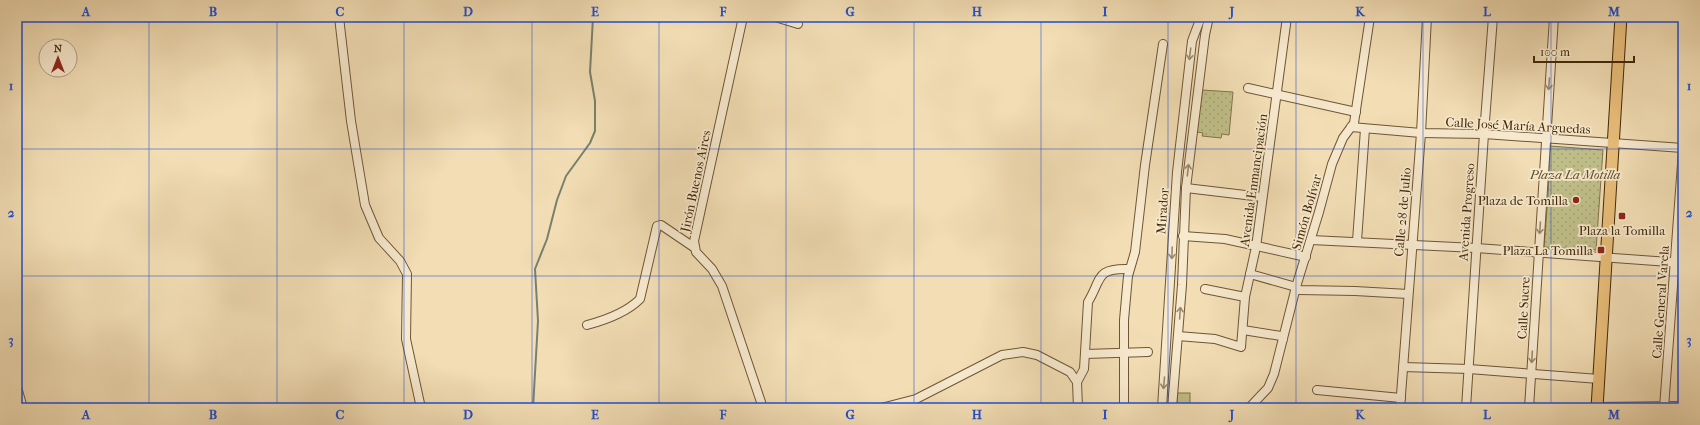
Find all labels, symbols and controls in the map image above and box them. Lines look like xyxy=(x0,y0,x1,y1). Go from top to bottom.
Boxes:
text: A xyxy=(81,4,91,19)
text: B xyxy=(209,4,218,19)
text: C xyxy=(336,4,345,19)
text: D xyxy=(463,4,473,19)
text: E xyxy=(591,4,599,19)
text: F xyxy=(719,4,727,19)
text: G xyxy=(845,4,855,19)
text: H xyxy=(972,4,983,19)
text: I xyxy=(1102,4,1108,19)
text: J xyxy=(1228,4,1235,20)
text: K xyxy=(1355,4,1366,19)
text: L xyxy=(1483,4,1492,19)
text: M xyxy=(1607,4,1620,19)
north arrow xyxy=(38,38,78,78)
scale bar xyxy=(1534,38,1634,64)
text: N xyxy=(54,42,63,55)
text: 100 m xyxy=(1540,45,1570,59)
one-way arrow xyxy=(1186,47,1194,60)
one-way arrow xyxy=(1546,77,1553,90)
text: 1 xyxy=(9,78,14,93)
text: 1 xyxy=(1687,78,1692,93)
street label: Avenida Enmancipación xyxy=(1237,112,1270,248)
street label: Calle José María Arguedas xyxy=(1445,114,1591,137)
street label: Jirón Buenos Aires xyxy=(677,129,714,234)
street label: Avenida Progreso xyxy=(1456,162,1477,263)
one-way arrow xyxy=(1185,164,1192,177)
street label: Calle 28 de Julio xyxy=(1391,166,1414,257)
park label: Plaza La Motilla xyxy=(1529,167,1620,182)
street label: Simón Bolívar xyxy=(1288,172,1325,252)
street label: Mirador xyxy=(1153,187,1172,235)
place label: Plaza de Tomilla xyxy=(1478,193,1569,208)
marker: Plaza de Tomilla xyxy=(1571,195,1581,205)
text: 2 xyxy=(8,205,15,220)
text: 2 xyxy=(1686,205,1693,220)
marker: Plaza la Tomilla xyxy=(1617,211,1627,221)
one-way arrow xyxy=(1536,221,1543,234)
place label: Plaza la Tomilla xyxy=(1579,223,1666,238)
place label: Plaza La Tomilla xyxy=(1502,243,1594,258)
street label: Calle General Varela xyxy=(1649,244,1672,359)
marker: Plaza La Tomilla xyxy=(1596,245,1606,255)
one-way arrow xyxy=(1168,246,1175,259)
street label: Calle Sucre xyxy=(1514,276,1533,340)
one-way arrow xyxy=(1176,307,1183,320)
text: 3 xyxy=(8,332,14,348)
text: 3 xyxy=(1686,332,1692,348)
one-way arrow xyxy=(1529,350,1536,363)
one-way arrow xyxy=(1160,376,1167,389)
text: A xyxy=(81,407,91,422)
text: B xyxy=(209,407,218,422)
text: C xyxy=(336,407,345,422)
text: D xyxy=(463,407,473,422)
text: E xyxy=(591,407,599,422)
text: F xyxy=(719,407,727,422)
text: G xyxy=(845,407,855,422)
text: H xyxy=(972,407,983,422)
text: I xyxy=(1102,407,1108,422)
text: J xyxy=(1228,407,1235,423)
text: K xyxy=(1355,407,1366,422)
text: L xyxy=(1483,407,1492,422)
text: M xyxy=(1607,407,1620,422)

